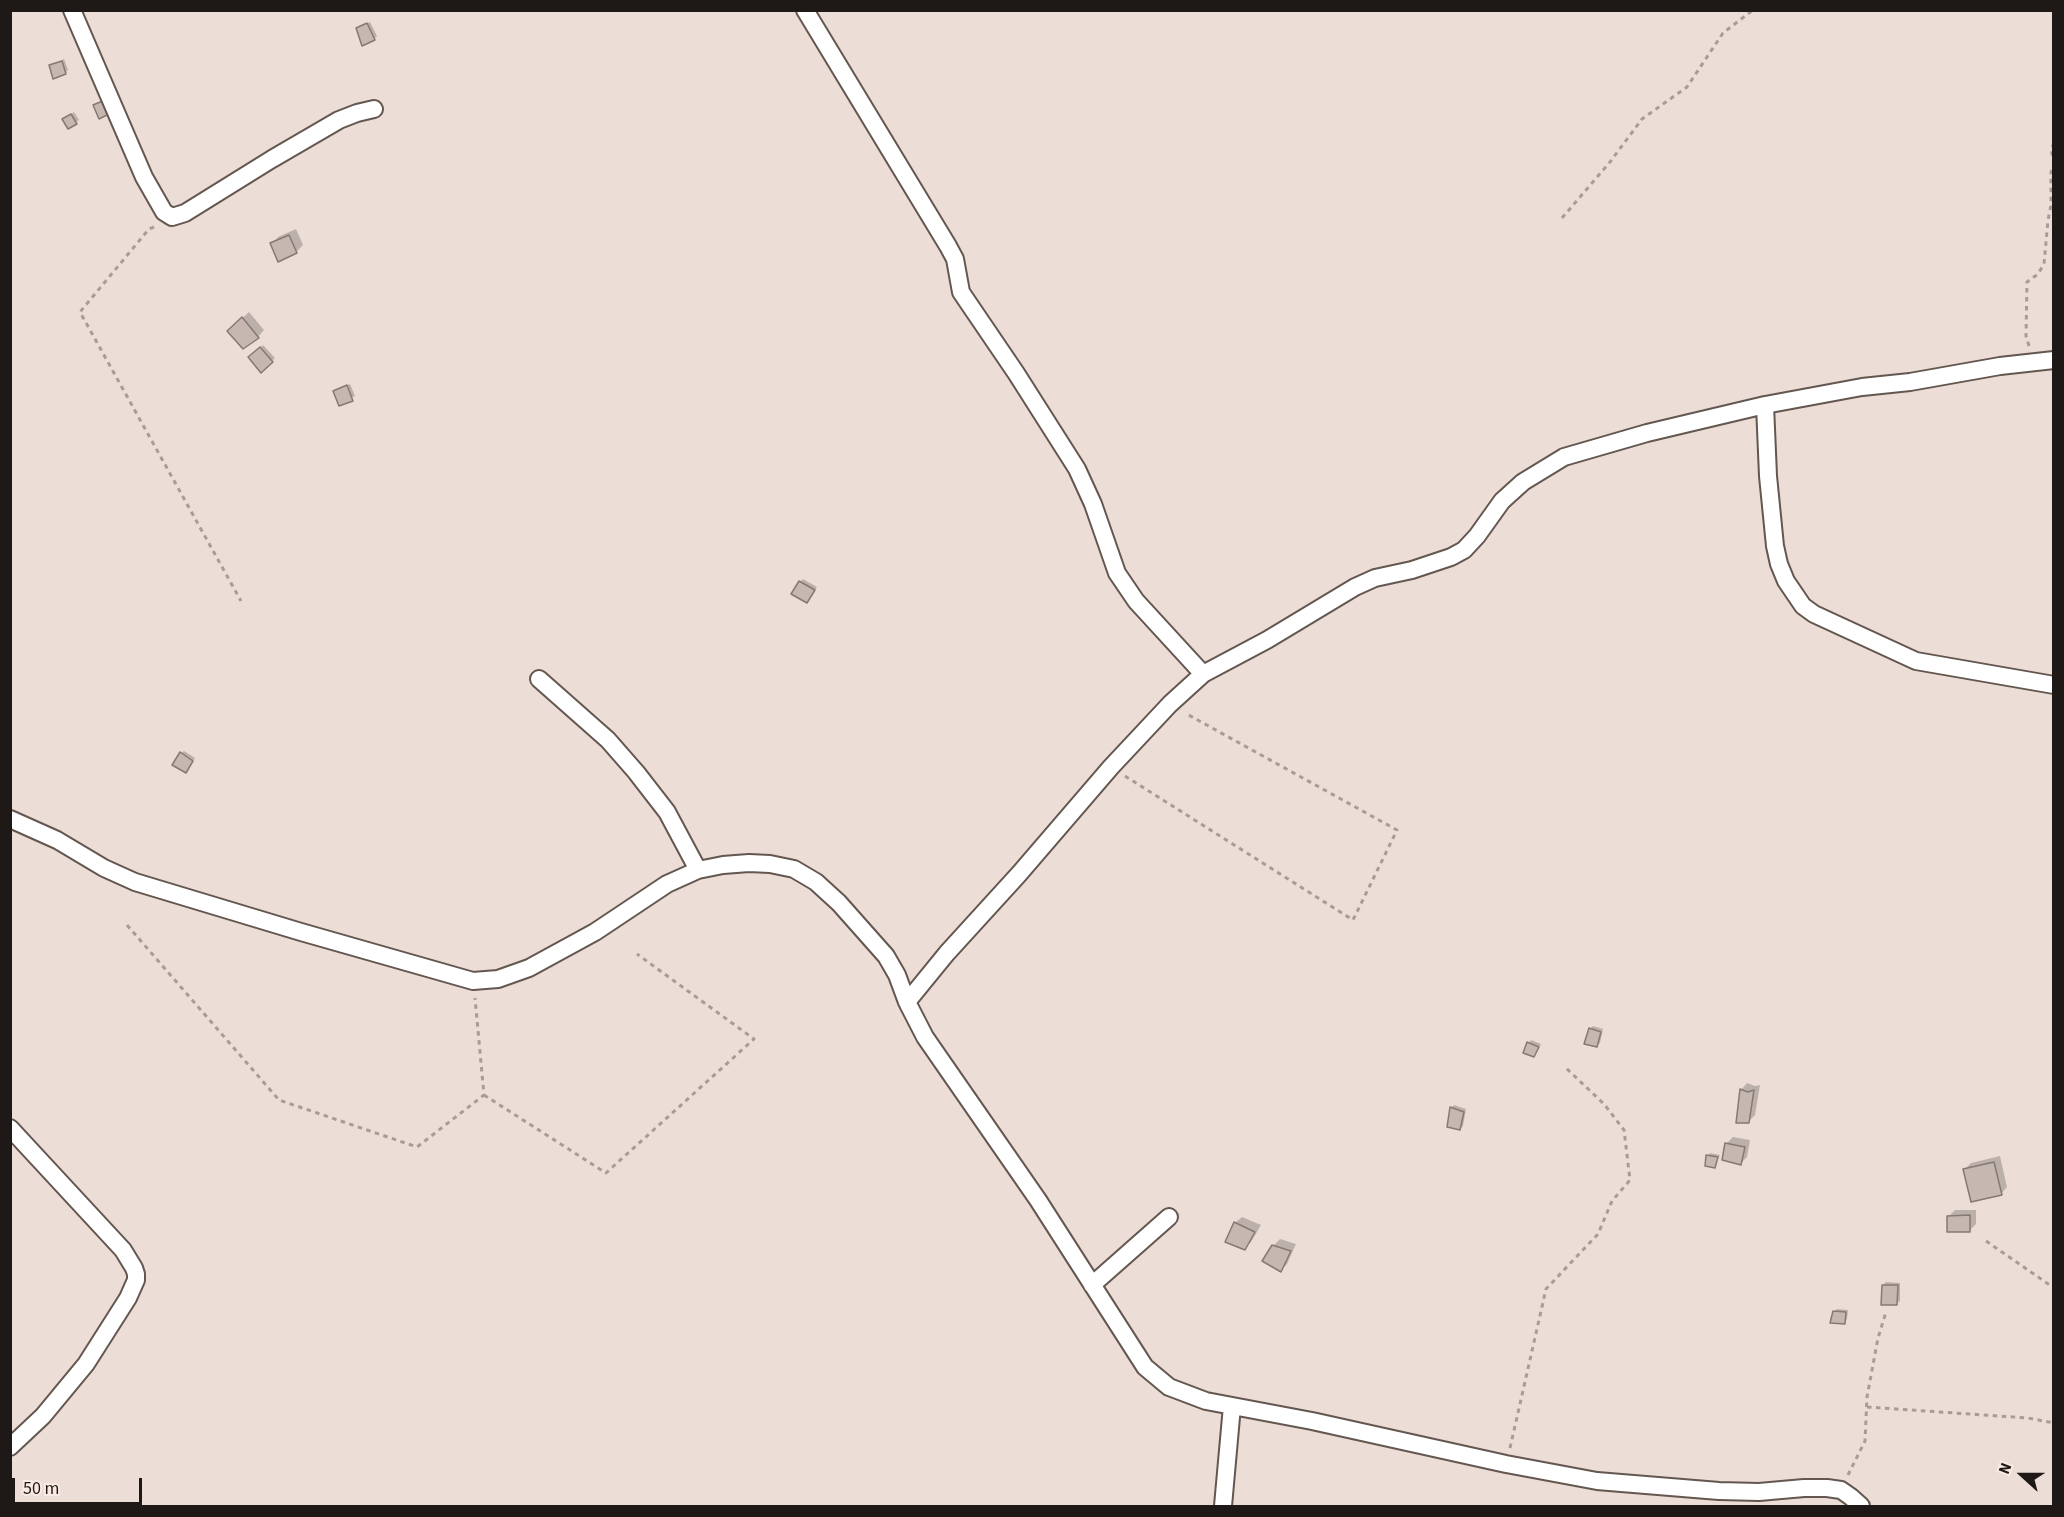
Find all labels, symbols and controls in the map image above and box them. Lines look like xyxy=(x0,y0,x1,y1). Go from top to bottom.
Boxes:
north arrow xyxy=(1992,1445,2052,1505)
text: N xyxy=(1993,1460,2017,1477)
scale bar xyxy=(15,1466,146,1504)
text: 50 m xyxy=(23,1476,59,1501)

